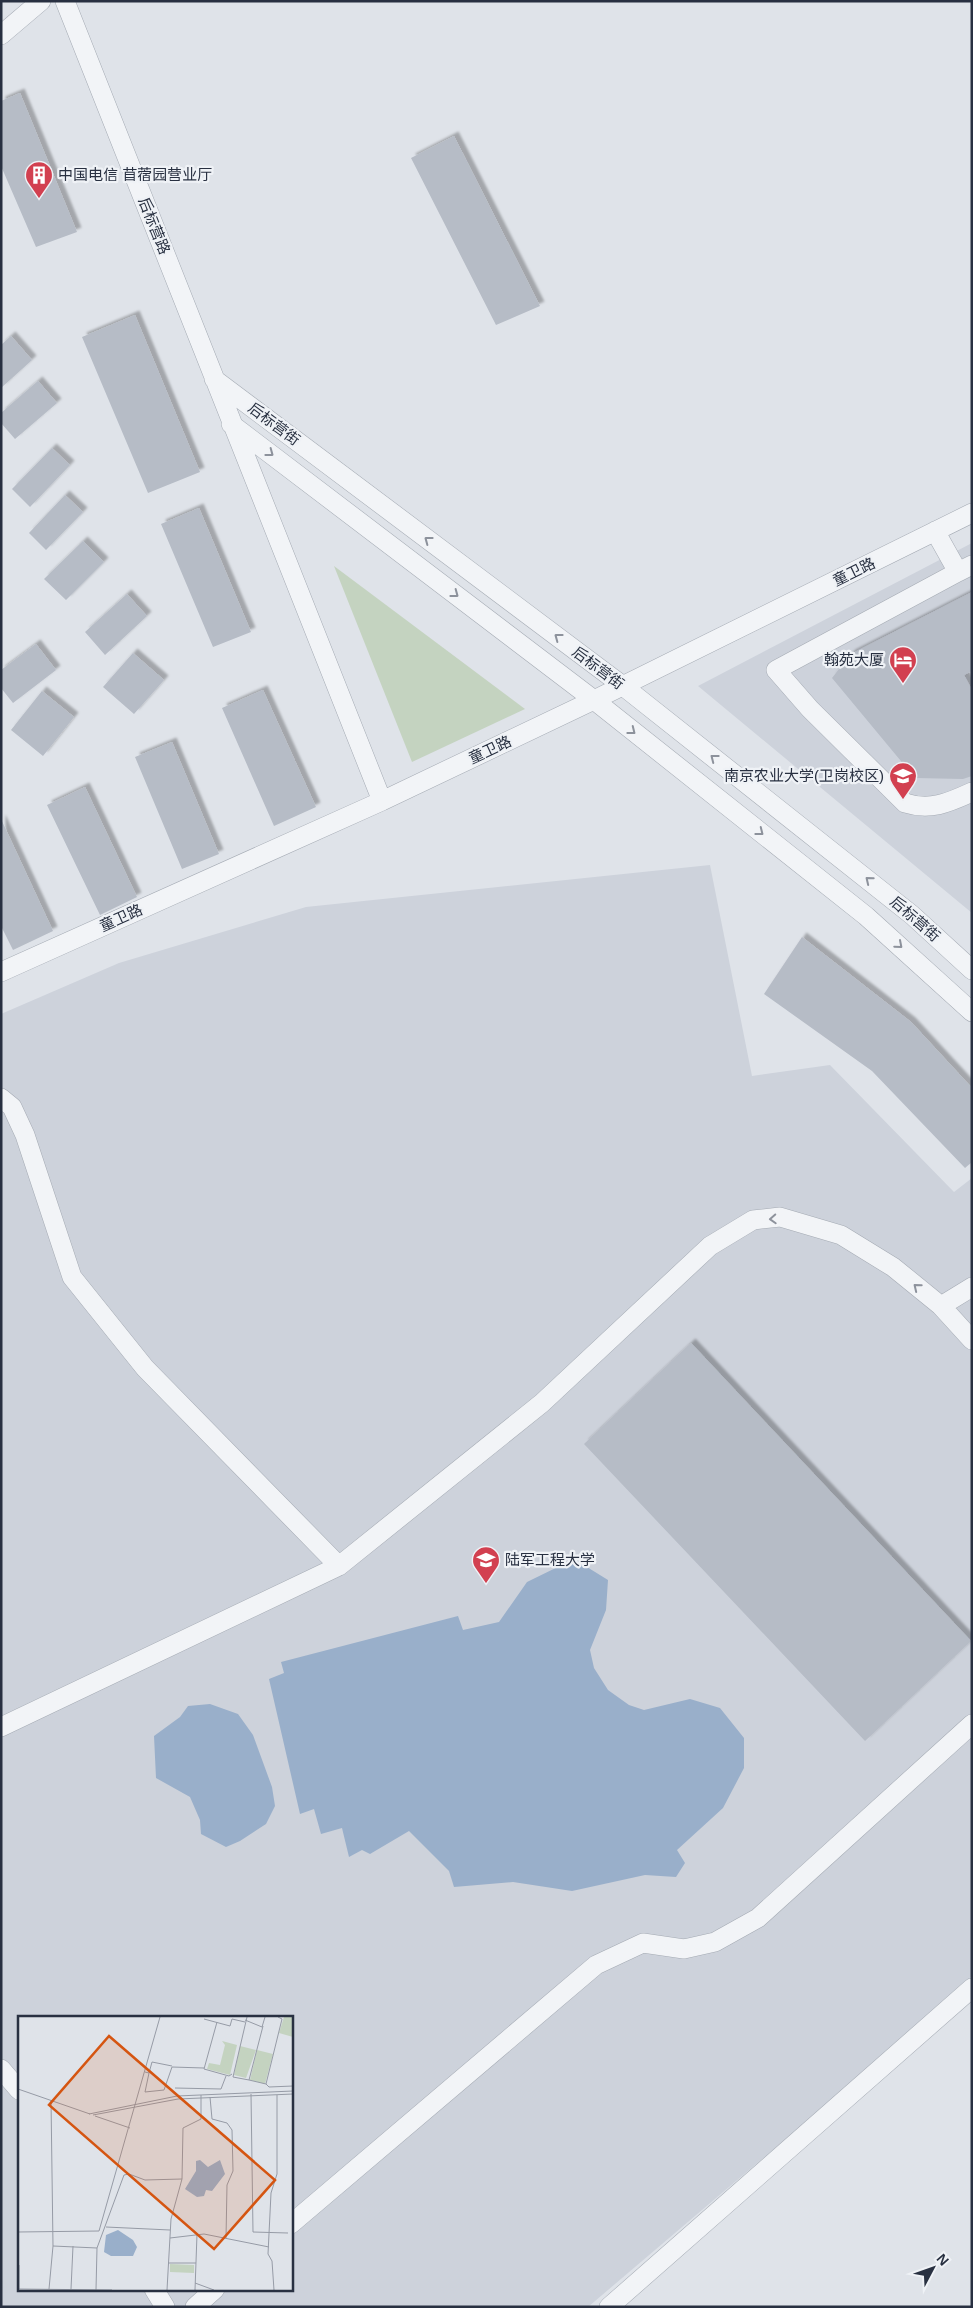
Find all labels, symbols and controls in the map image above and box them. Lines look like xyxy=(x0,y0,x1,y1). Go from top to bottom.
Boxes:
building icon: 中国电信 苜蓿园营业厅 xyxy=(24,160,54,199)
place label: 中国电信 苜蓿园营业厅 xyxy=(58,166,212,183)
street label: 后标营路 xyxy=(135,195,174,257)
street label: 后标营街 xyxy=(245,399,303,448)
one-way arrow xyxy=(264,447,274,456)
one-way arrow xyxy=(424,537,434,546)
street label: 童卫路 xyxy=(830,554,878,589)
one-way arrow xyxy=(449,589,458,597)
one-way arrow xyxy=(555,635,564,643)
street label: 后标营街 xyxy=(569,643,627,692)
hotel icon: 翰苑大厦 xyxy=(888,645,918,684)
place label: 翰苑大厦 xyxy=(824,651,884,668)
one-way arrow xyxy=(626,725,635,733)
street label: 童卫路 xyxy=(466,732,514,767)
one-way arrow xyxy=(710,755,720,764)
school or university icon: 南京农业大学(卫岗校区) xyxy=(888,761,918,800)
place label: 南京农业大学(卫岗校区) xyxy=(724,767,884,784)
one-way arrow xyxy=(754,826,763,835)
one-way arrow xyxy=(866,878,875,886)
street label: 后标营街 xyxy=(887,893,944,945)
street label: 童卫路 xyxy=(97,901,145,934)
one-way arrow xyxy=(894,939,903,948)
one-way arrow xyxy=(769,1213,777,1224)
one-way arrow xyxy=(914,1283,923,1292)
school or university icon: 陆军工程大学 xyxy=(471,1545,501,1584)
place label: 陆军工程大学 xyxy=(505,1551,595,1568)
inset map xyxy=(18,2016,292,2290)
north arrow xyxy=(908,2243,958,2293)
text: N xyxy=(933,2250,952,2269)

